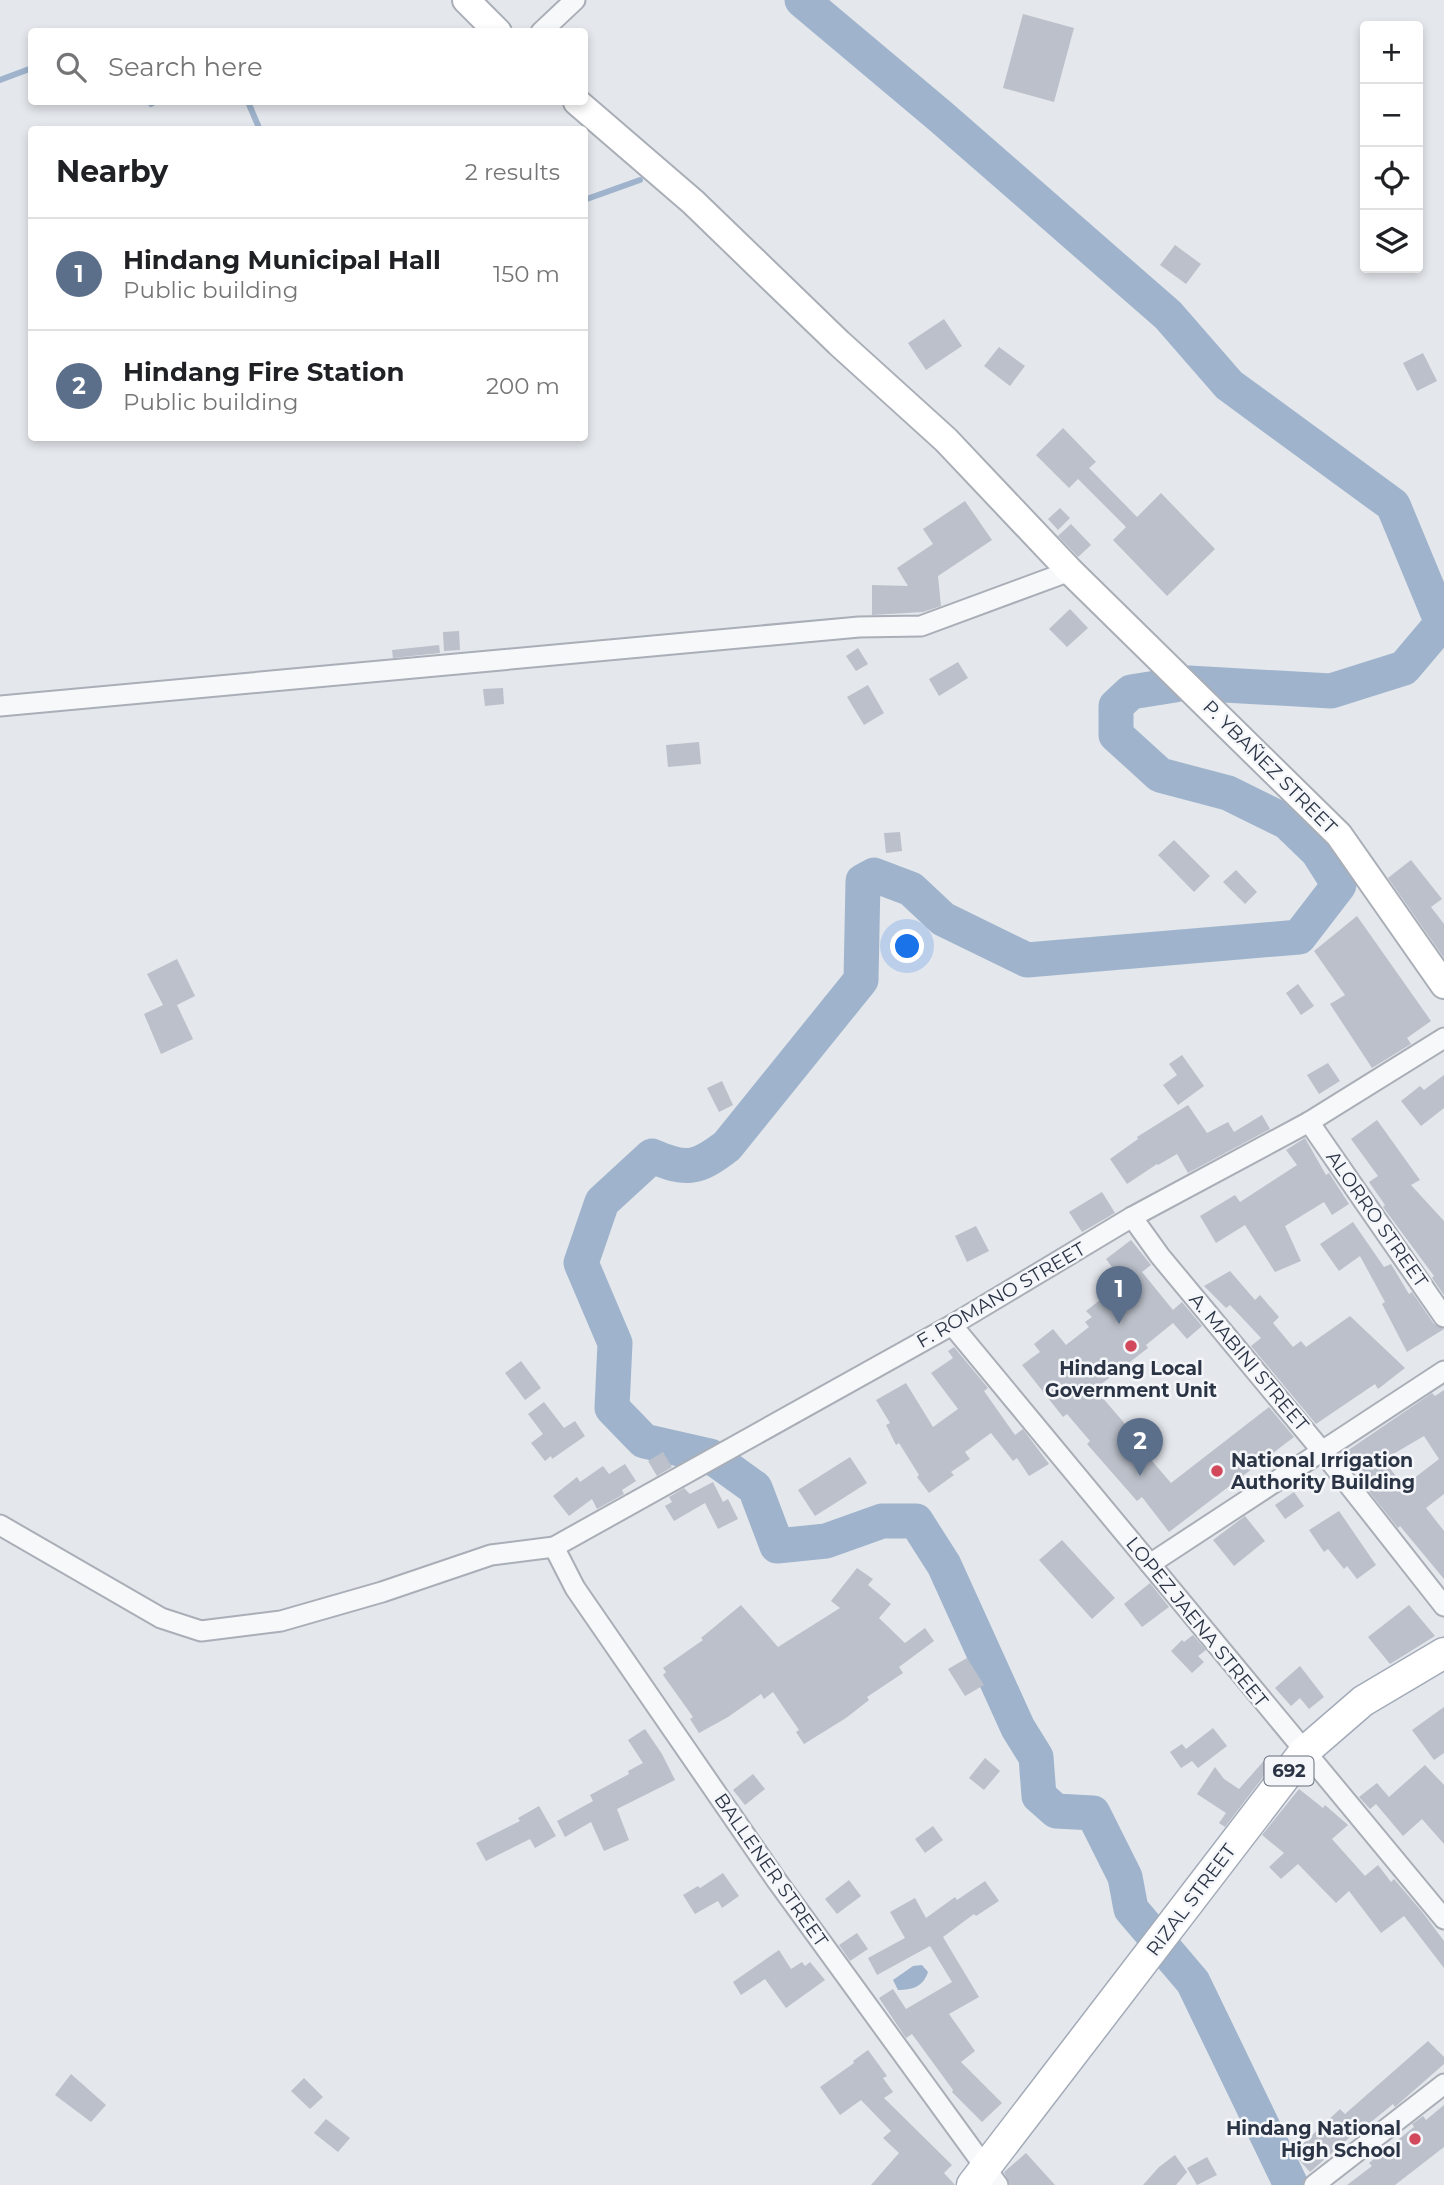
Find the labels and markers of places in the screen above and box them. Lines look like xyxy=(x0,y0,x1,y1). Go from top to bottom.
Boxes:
pin: 1 xyxy=(1096,1266,1142,1324)
marker: Hindang Local Government Unit xyxy=(1123,1338,1139,1354)
place label: Hindang Local Government Unit xyxy=(1045,1357,1217,1402)
pin: 2 xyxy=(1117,1418,1163,1476)
place label: National Irrigation Authority Building xyxy=(1230,1449,1415,1494)
marker: National Irrigation Authority Building xyxy=(1209,1463,1225,1479)
place label: Hindang National High School xyxy=(1226,2117,1401,2162)
marker: Hindang National High School xyxy=(1407,2131,1423,2147)

